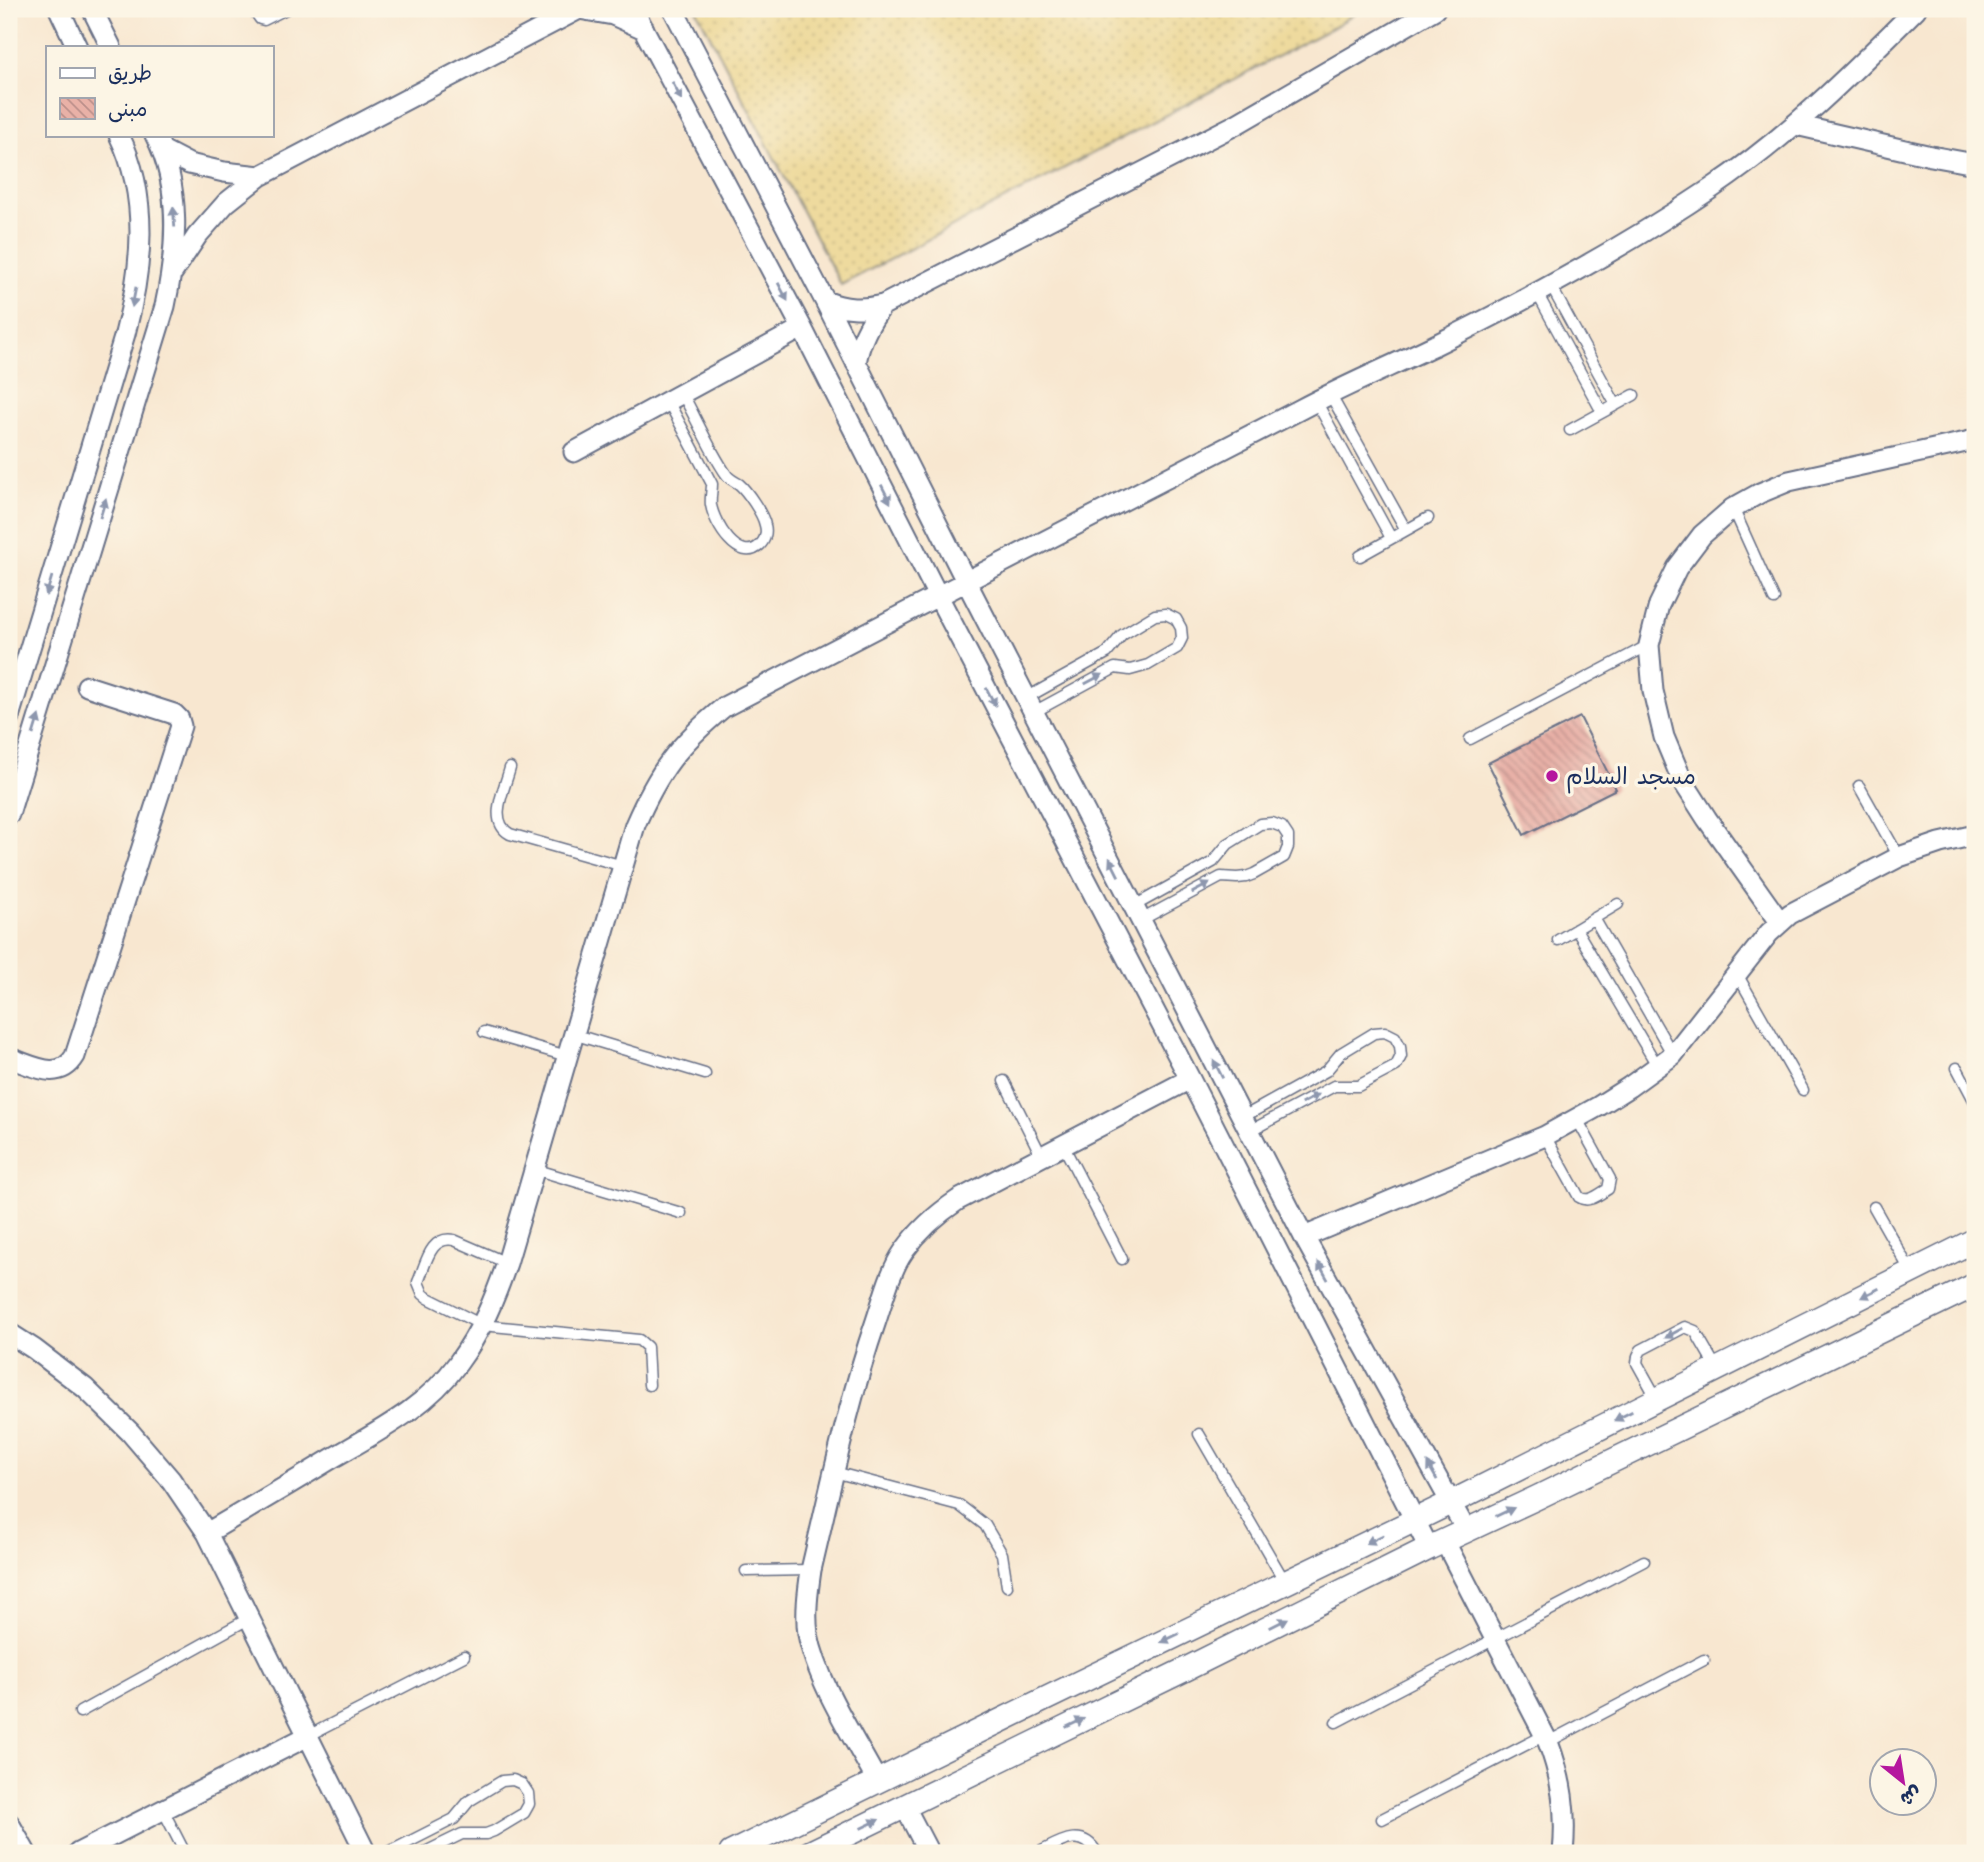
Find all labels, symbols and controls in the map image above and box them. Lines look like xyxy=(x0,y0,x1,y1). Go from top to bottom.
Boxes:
legend xyxy=(46,46,273,136)
text: طريق xyxy=(108,58,152,91)
one-way arrow xyxy=(671,81,682,101)
text: مبنى xyxy=(108,94,147,127)
one-way arrow xyxy=(168,206,179,228)
one-way arrow xyxy=(777,282,788,302)
one-way arrow xyxy=(128,286,139,308)
one-way arrow xyxy=(880,485,892,505)
one-way arrow xyxy=(98,497,108,518)
one-way arrow xyxy=(43,576,53,597)
one-way arrow xyxy=(1084,674,1104,685)
one-way arrow xyxy=(985,687,996,707)
one-way arrow xyxy=(31,714,41,735)
place label: مسجد السلام xyxy=(1566,760,1696,796)
marker: مسجد السلام xyxy=(1544,768,1560,784)
one-way arrow xyxy=(1108,857,1119,877)
one-way arrow xyxy=(1191,882,1211,893)
one-way arrow xyxy=(1212,1059,1224,1079)
one-way arrow xyxy=(1300,1093,1320,1104)
one-way arrow xyxy=(1317,1261,1329,1281)
one-way arrow xyxy=(1860,1287,1880,1298)
one-way arrow xyxy=(1664,1327,1683,1339)
one-way arrow xyxy=(1613,1411,1633,1422)
one-way arrow xyxy=(1427,1460,1439,1480)
one-way arrow xyxy=(1495,1506,1515,1518)
one-way arrow xyxy=(1365,1533,1385,1544)
one-way arrow xyxy=(1269,1617,1289,1628)
one-way arrow xyxy=(1160,1632,1180,1644)
one-way arrow xyxy=(1065,1718,1085,1729)
north arrow xyxy=(1868,1746,1938,1816)
text: ش xyxy=(1894,1777,1927,1813)
one-way arrow xyxy=(860,1818,880,1829)

